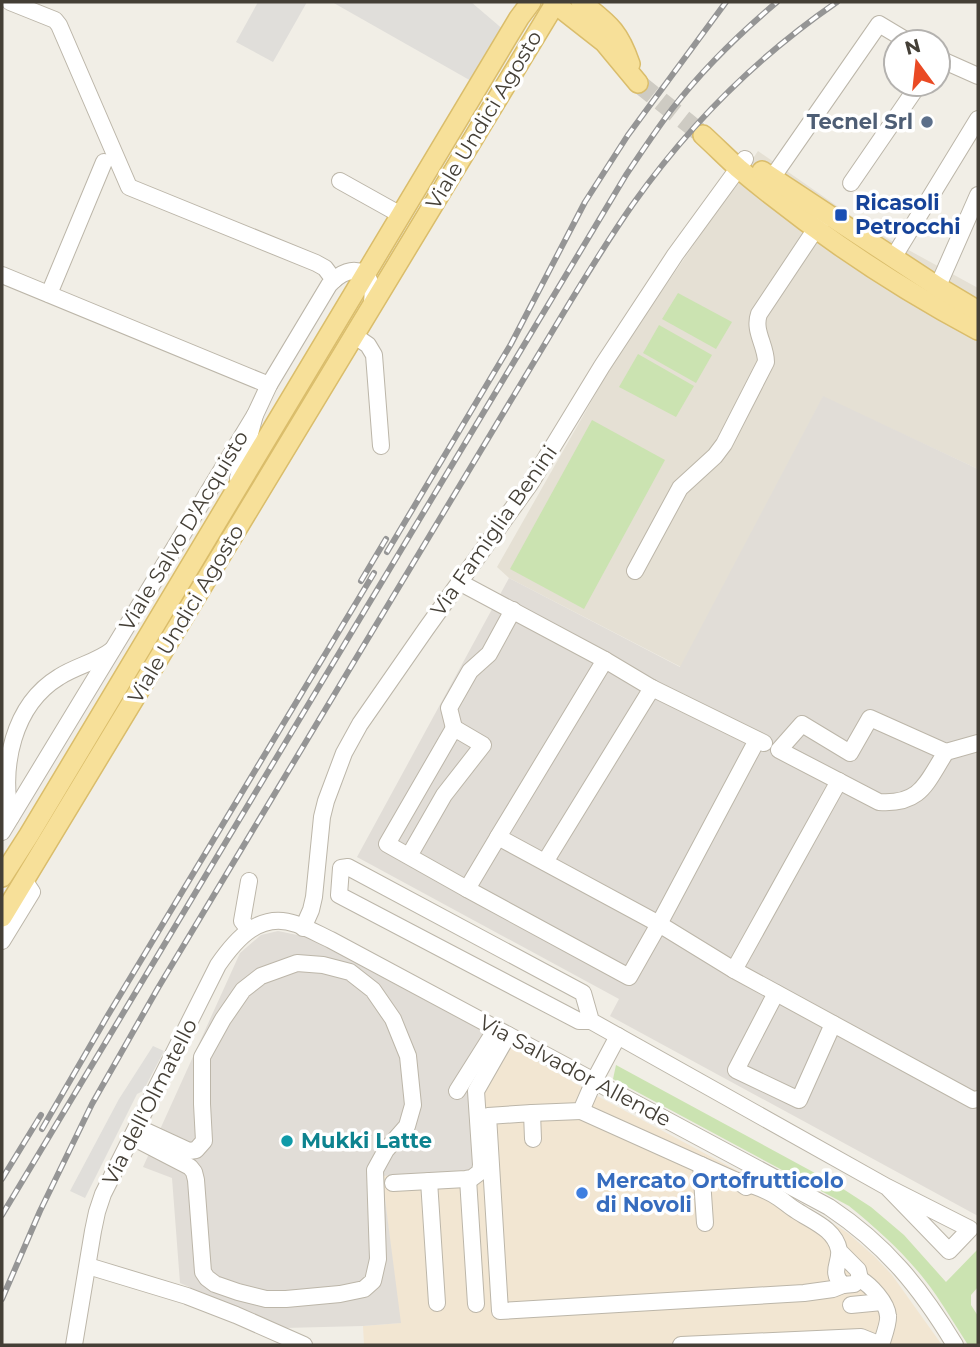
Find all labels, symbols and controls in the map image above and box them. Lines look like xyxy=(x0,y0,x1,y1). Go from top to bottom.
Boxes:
street label: Viale Undici Agosto xyxy=(420,26,547,214)
north arrow xyxy=(882,28,952,98)
text: N xyxy=(902,34,923,60)
place label: Tecnel Srl xyxy=(807,109,913,134)
marker: Tecnel Srl xyxy=(919,114,935,130)
place label: Ricasoli Petrocchi xyxy=(855,190,961,239)
marker: Ricasoli Petrocchi xyxy=(833,207,849,223)
street label: Viale Salvo D'Acquisto xyxy=(114,426,253,635)
street label: Via Famiglia Benini xyxy=(425,440,562,621)
street label: Viale Undici Agosto xyxy=(122,520,249,708)
street label: Via Salvador Allende xyxy=(475,1009,675,1132)
street label: Via dell'Olmatello xyxy=(97,1015,202,1189)
place label: Mukki Latte xyxy=(301,1128,432,1153)
marker: Mukki Latte xyxy=(279,1133,295,1149)
place label: Mercato Ortofrutticolo di Novoli xyxy=(596,1168,844,1217)
marker: Mercato Ortofrutticolo di Novoli xyxy=(574,1185,590,1201)

